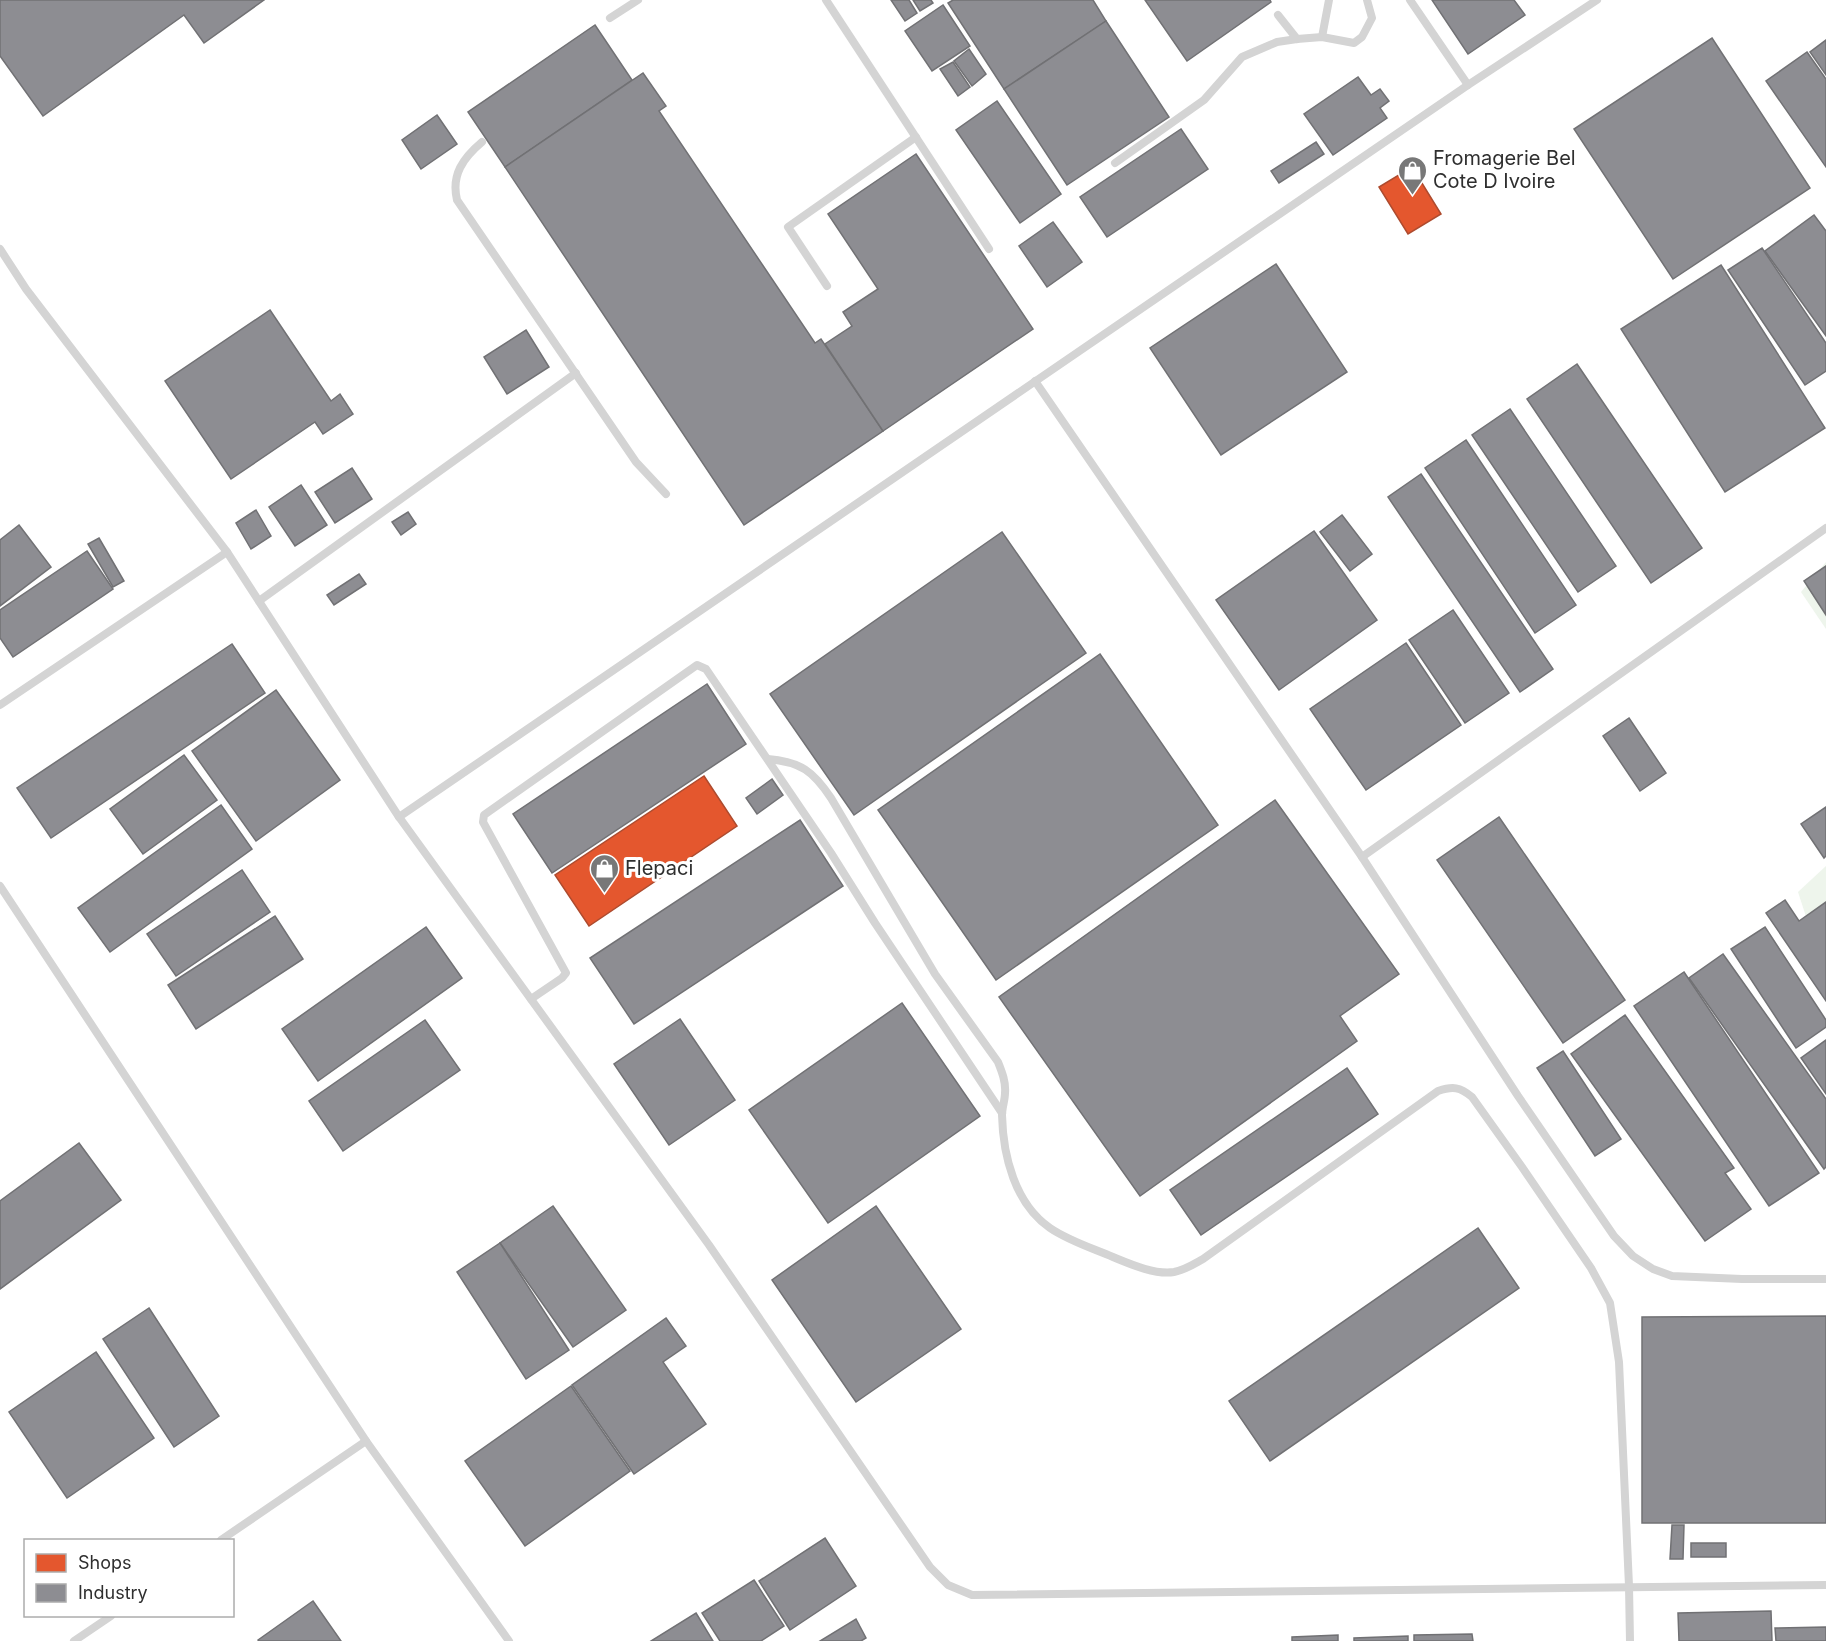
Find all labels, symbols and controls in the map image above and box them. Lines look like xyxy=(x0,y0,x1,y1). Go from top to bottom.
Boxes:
place label: Fromagerie Bel Cote D Ivoire xyxy=(1433,146,1576,193)
shop icon: Fromagerie Bel Cote D Ivoire xyxy=(1396,154,1428,196)
shop icon: Flepaci xyxy=(588,852,620,894)
place label: Flepaci xyxy=(625,856,693,880)
legend xyxy=(24,1539,234,1617)
text: Shops xyxy=(78,1552,132,1573)
text: Industry xyxy=(78,1582,148,1603)

